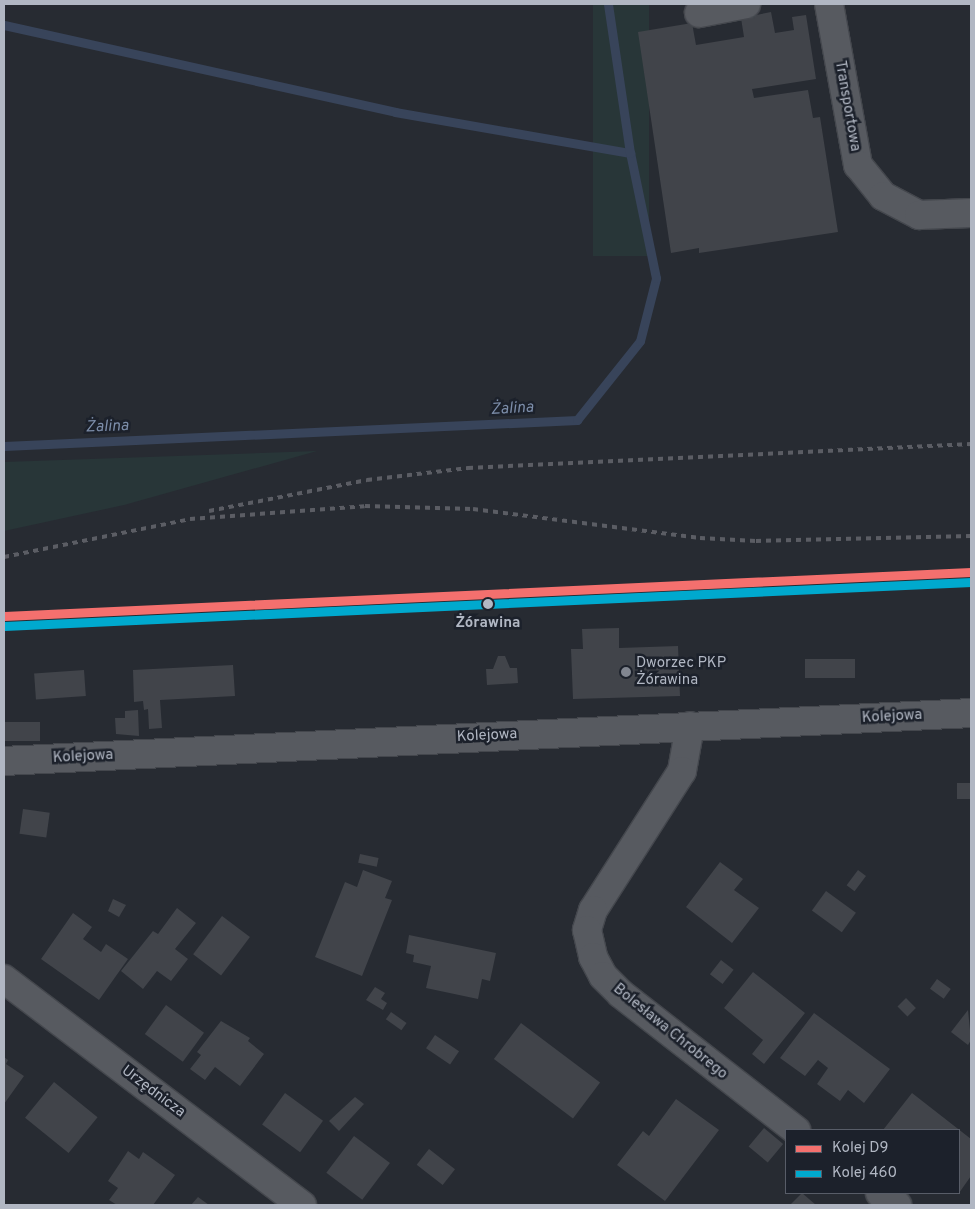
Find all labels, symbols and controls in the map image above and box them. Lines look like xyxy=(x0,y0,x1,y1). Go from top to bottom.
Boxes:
street label: Transportowa xyxy=(830,59,864,153)
water label: Żalina xyxy=(490,398,534,420)
water label: Żalina xyxy=(85,417,129,437)
marker: Żórawina xyxy=(479,595,497,613)
place label: Żórawina xyxy=(456,615,520,633)
place label: Dworzec PKP Żórawina xyxy=(636,654,726,689)
marker: Dworzec PKP Żórawina xyxy=(620,666,632,678)
street label: Kolejowa xyxy=(861,706,923,728)
street label: Kolejowa xyxy=(456,725,518,747)
street label: Kolejowa xyxy=(52,746,114,768)
street label: Bolesława Chrobrego xyxy=(609,980,731,1084)
street label: Urzędnicza xyxy=(118,1062,188,1122)
legend xyxy=(785,1129,960,1194)
text: Kolej D9 xyxy=(832,1139,888,1158)
text: Kolej 460 xyxy=(832,1164,897,1183)

